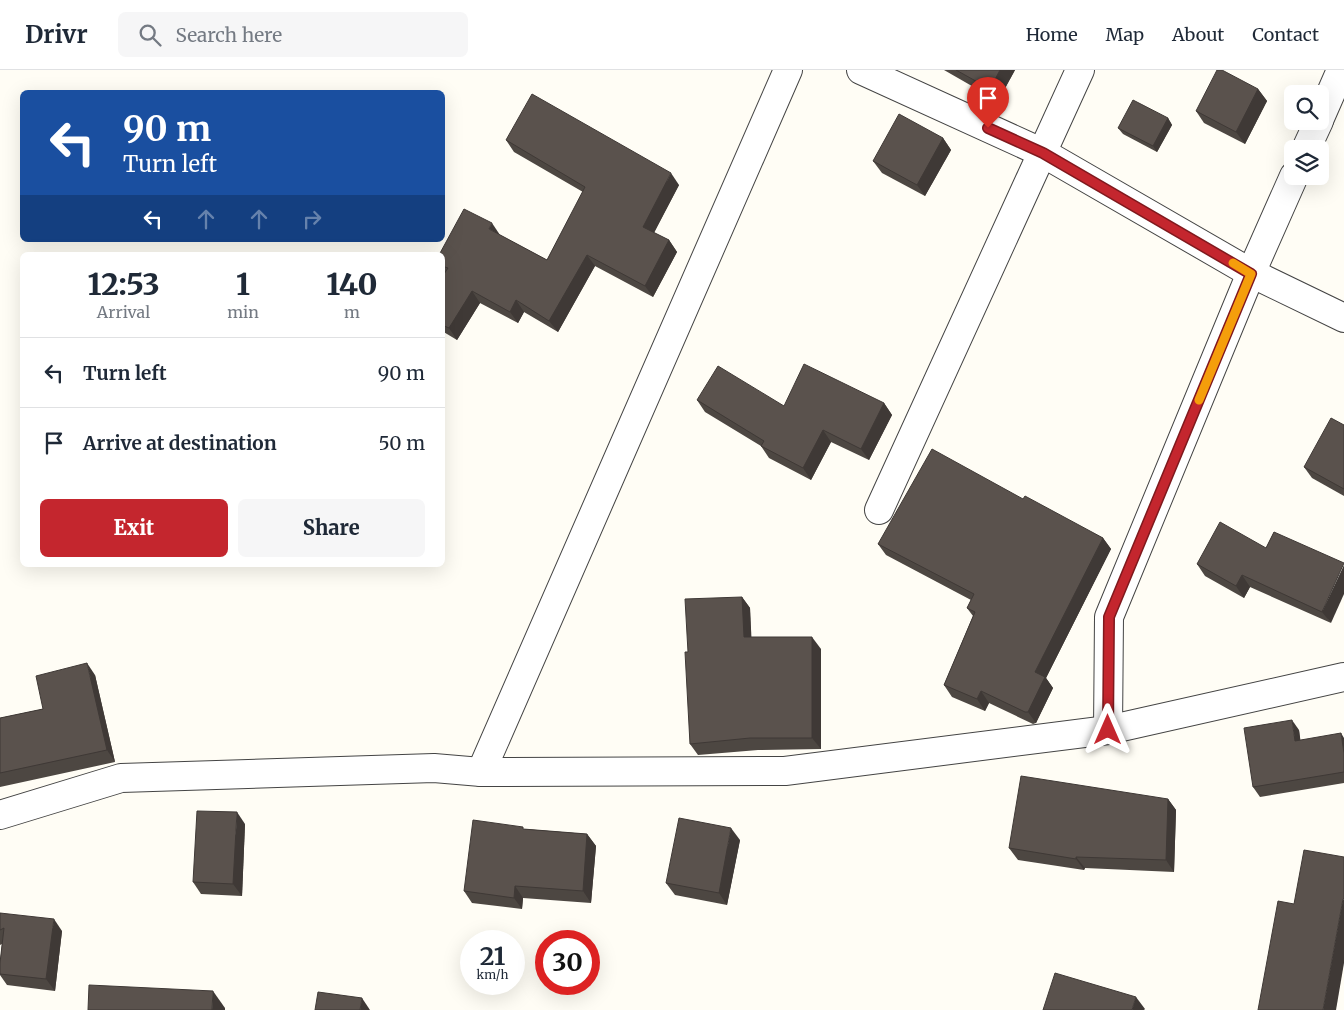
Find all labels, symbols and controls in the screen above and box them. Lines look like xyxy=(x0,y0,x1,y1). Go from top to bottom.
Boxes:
search box xyxy=(118,12,468,57)
text: Drivr xyxy=(25,19,88,50)
icon: search xyxy=(136,21,164,49)
text: Search here xyxy=(176,23,282,47)
text: Home xyxy=(1026,23,1078,46)
text: Map xyxy=(1106,23,1144,46)
text: About xyxy=(1172,23,1224,46)
text: Contact xyxy=(1252,23,1319,46)
pin xyxy=(967,77,1009,128)
icon: arrive xyxy=(974,84,1002,112)
map controls xyxy=(1284,85,1329,185)
button: search xyxy=(1284,85,1329,130)
text: 90 m xyxy=(123,107,211,151)
icon: left xyxy=(40,110,105,175)
button: layers xyxy=(1284,140,1329,185)
text: Turn left xyxy=(123,150,217,178)
icon: left xyxy=(139,205,167,233)
icon: ahead xyxy=(192,205,220,233)
icon: ahead xyxy=(245,205,273,233)
icon: right xyxy=(298,205,326,233)
text: 12:53 xyxy=(87,265,160,303)
text: 1 xyxy=(236,265,250,303)
text: 140 xyxy=(326,265,378,303)
text: Arrival xyxy=(97,302,150,322)
text: min xyxy=(227,302,259,322)
text: m xyxy=(344,302,360,322)
icon: left xyxy=(40,359,68,387)
text: Turn left xyxy=(83,361,167,385)
text: 90 m xyxy=(378,361,425,385)
icon: arrive xyxy=(40,429,68,457)
text: Arrive at destination xyxy=(83,431,277,455)
text: 50 m xyxy=(379,431,425,455)
button: Exit xyxy=(40,499,228,557)
button: Share xyxy=(238,499,425,557)
position arrow xyxy=(1081,703,1133,755)
speed limit sign: 30 xyxy=(535,930,600,995)
text: 21 xyxy=(480,940,505,972)
text: km/h xyxy=(477,967,508,982)

